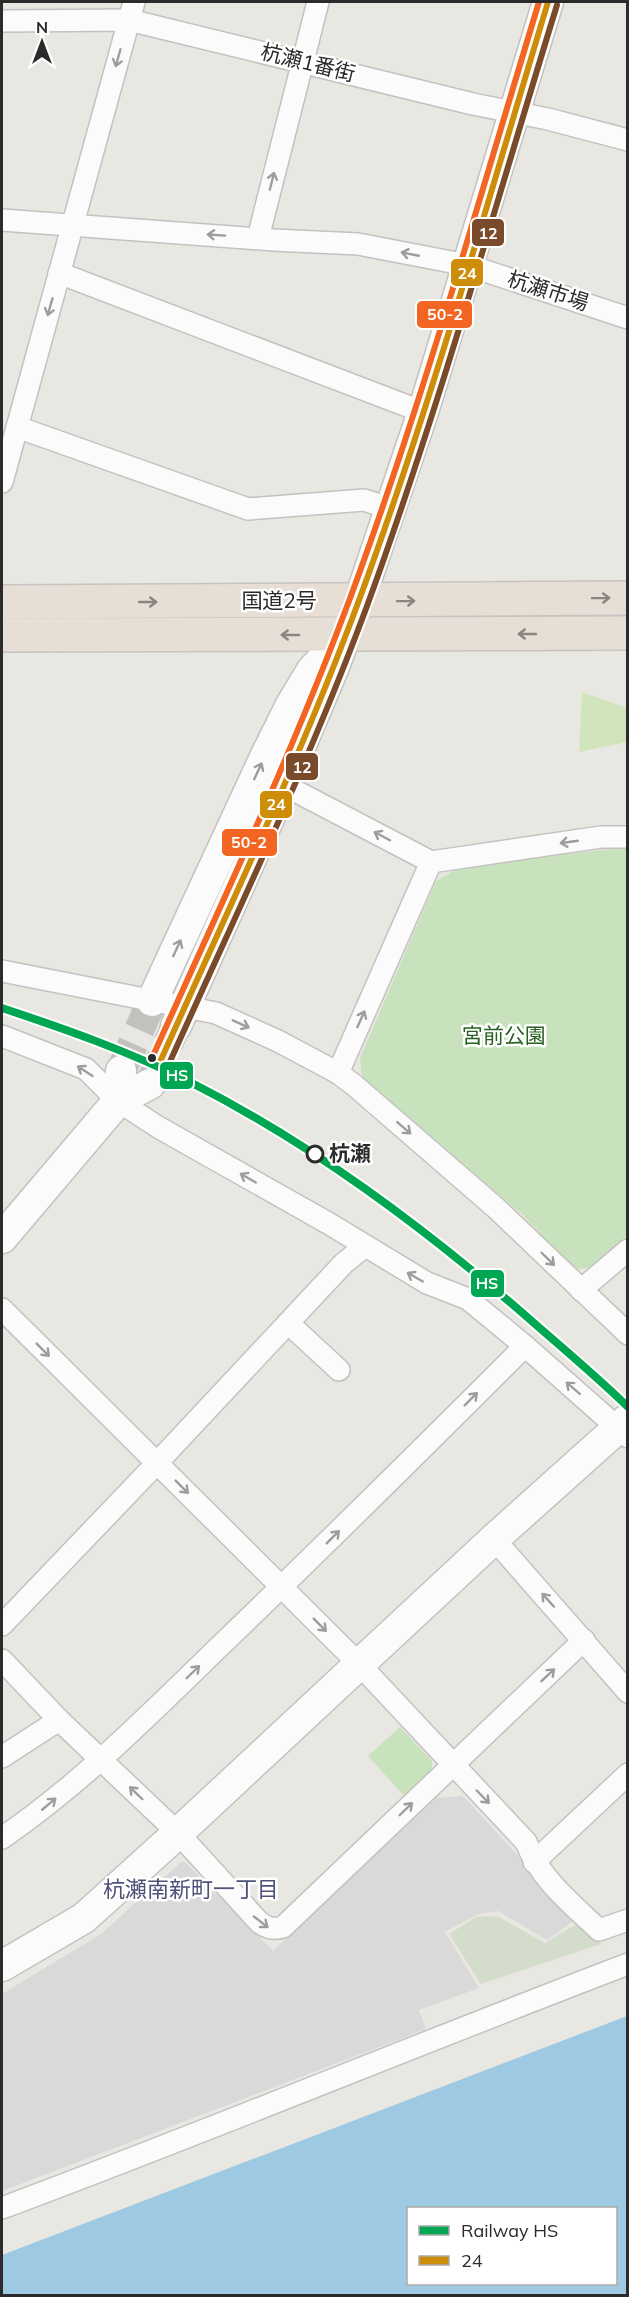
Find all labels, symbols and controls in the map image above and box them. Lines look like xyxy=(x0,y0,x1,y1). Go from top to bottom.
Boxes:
north arrow xyxy=(12,12,72,72)
text: N xyxy=(36,17,48,37)
street label: 杭瀬1番街 xyxy=(258,38,358,86)
one-way arrow xyxy=(112,48,124,67)
one-way arrow xyxy=(267,172,279,191)
line badge: 12 xyxy=(471,218,505,247)
text: 12 xyxy=(478,223,498,243)
one-way arrow xyxy=(207,229,227,240)
one-way arrow xyxy=(401,248,420,259)
line badge: 24 xyxy=(450,258,484,287)
text: 24 xyxy=(457,263,477,283)
street label: 杭瀬市場 xyxy=(504,265,592,315)
one-way arrow xyxy=(44,297,55,316)
line badge: 50-2 xyxy=(416,300,473,329)
text: 50-2 xyxy=(427,304,463,324)
street label: 国道2号 xyxy=(241,587,317,613)
one-way arrow xyxy=(590,593,610,604)
one-way arrow xyxy=(395,595,415,607)
one-way arrow xyxy=(137,596,157,607)
one-way arrow xyxy=(518,628,538,640)
one-way arrow xyxy=(281,629,301,641)
line badge: 12 xyxy=(285,752,319,781)
text: 12 xyxy=(292,757,312,777)
one-way arrow xyxy=(253,762,265,780)
line badge: 24 xyxy=(259,790,293,819)
text: 24 xyxy=(266,794,286,814)
line badge: 50-2 xyxy=(221,828,278,857)
one-way arrow xyxy=(374,830,391,842)
text: 50-2 xyxy=(231,832,267,852)
one-way arrow xyxy=(560,836,580,847)
one-way arrow xyxy=(172,939,183,957)
one-way arrow xyxy=(356,1011,367,1029)
one-way arrow xyxy=(231,1018,249,1030)
park label: 宮前公園 xyxy=(462,1022,546,1048)
unlabelled marker xyxy=(146,1052,158,1064)
line badge: HS xyxy=(159,1061,194,1090)
one-way arrow xyxy=(77,1065,94,1078)
text: HS xyxy=(166,1065,188,1085)
one-way arrow xyxy=(396,1121,411,1135)
place label: 杭瀬 xyxy=(329,1140,371,1166)
marker: 杭瀬 xyxy=(306,1145,324,1163)
one-way arrow xyxy=(239,1171,256,1183)
one-way arrow xyxy=(541,1251,556,1266)
line badge: HS xyxy=(470,1269,505,1298)
one-way arrow xyxy=(407,1270,424,1282)
text: HS xyxy=(476,1273,498,1293)
one-way arrow xyxy=(36,1343,51,1358)
one-way arrow xyxy=(566,1381,581,1395)
one-way arrow xyxy=(464,1392,479,1407)
one-way arrow xyxy=(175,1480,190,1494)
one-way arrow xyxy=(325,1529,340,1544)
one-way arrow xyxy=(542,1592,555,1608)
one-way arrow xyxy=(313,1617,328,1632)
one-way arrow xyxy=(185,1665,200,1680)
one-way arrow xyxy=(540,1667,555,1682)
one-way arrow xyxy=(129,1786,144,1800)
one-way arrow xyxy=(475,1790,490,1805)
one-way arrow xyxy=(41,1797,56,1811)
one-way arrow xyxy=(399,1802,414,1816)
district label: 杭瀬南新町一丁目 xyxy=(103,1875,279,1903)
one-way arrow xyxy=(253,1915,269,1928)
legend xyxy=(407,2207,617,2285)
text: Railway HS xyxy=(461,2219,558,2242)
text: 24 xyxy=(461,2249,483,2272)

